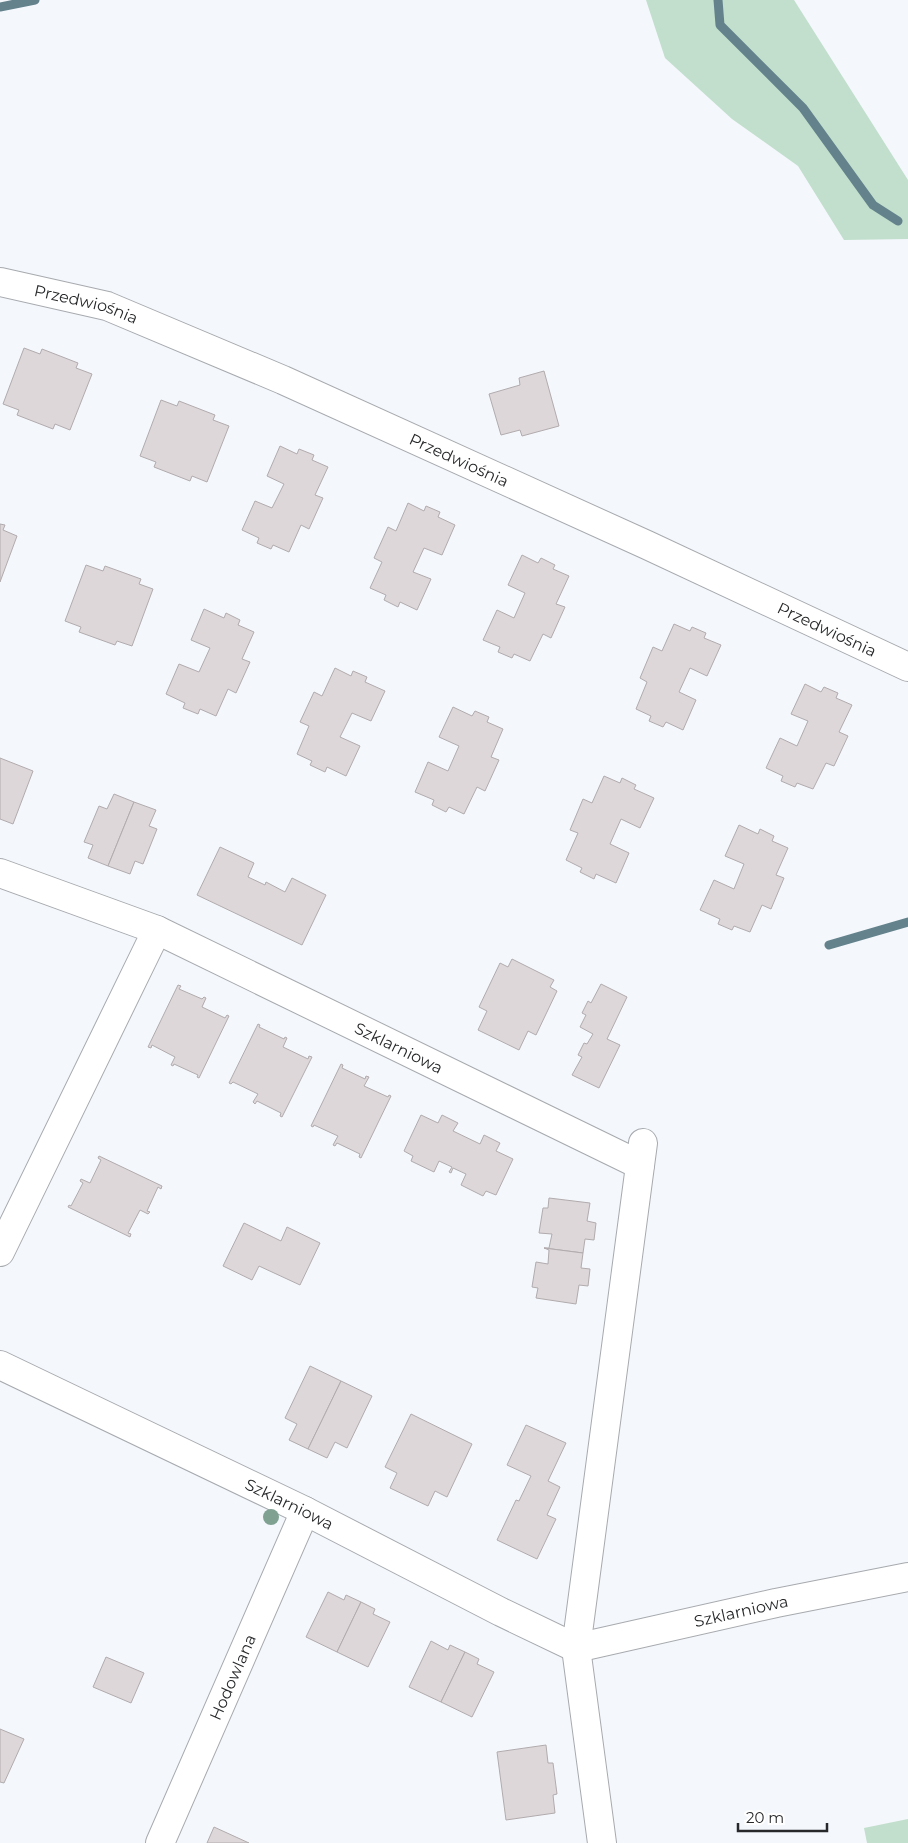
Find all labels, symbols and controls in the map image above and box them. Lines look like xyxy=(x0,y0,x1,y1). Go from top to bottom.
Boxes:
street label: Przedwiośnia xyxy=(32,281,141,328)
street label: Przedwiośnia xyxy=(406,430,512,491)
street label: Przedwiośnia xyxy=(774,598,879,661)
street label: Szklarniowa xyxy=(351,1019,446,1078)
street label: Szklarniowa xyxy=(242,1475,336,1534)
street label: Szklarniowa xyxy=(692,1592,790,1631)
street label: Hodowlana xyxy=(206,1631,260,1723)
scale bar xyxy=(738,1800,827,1832)
text: 20 m xyxy=(746,1808,784,1827)

